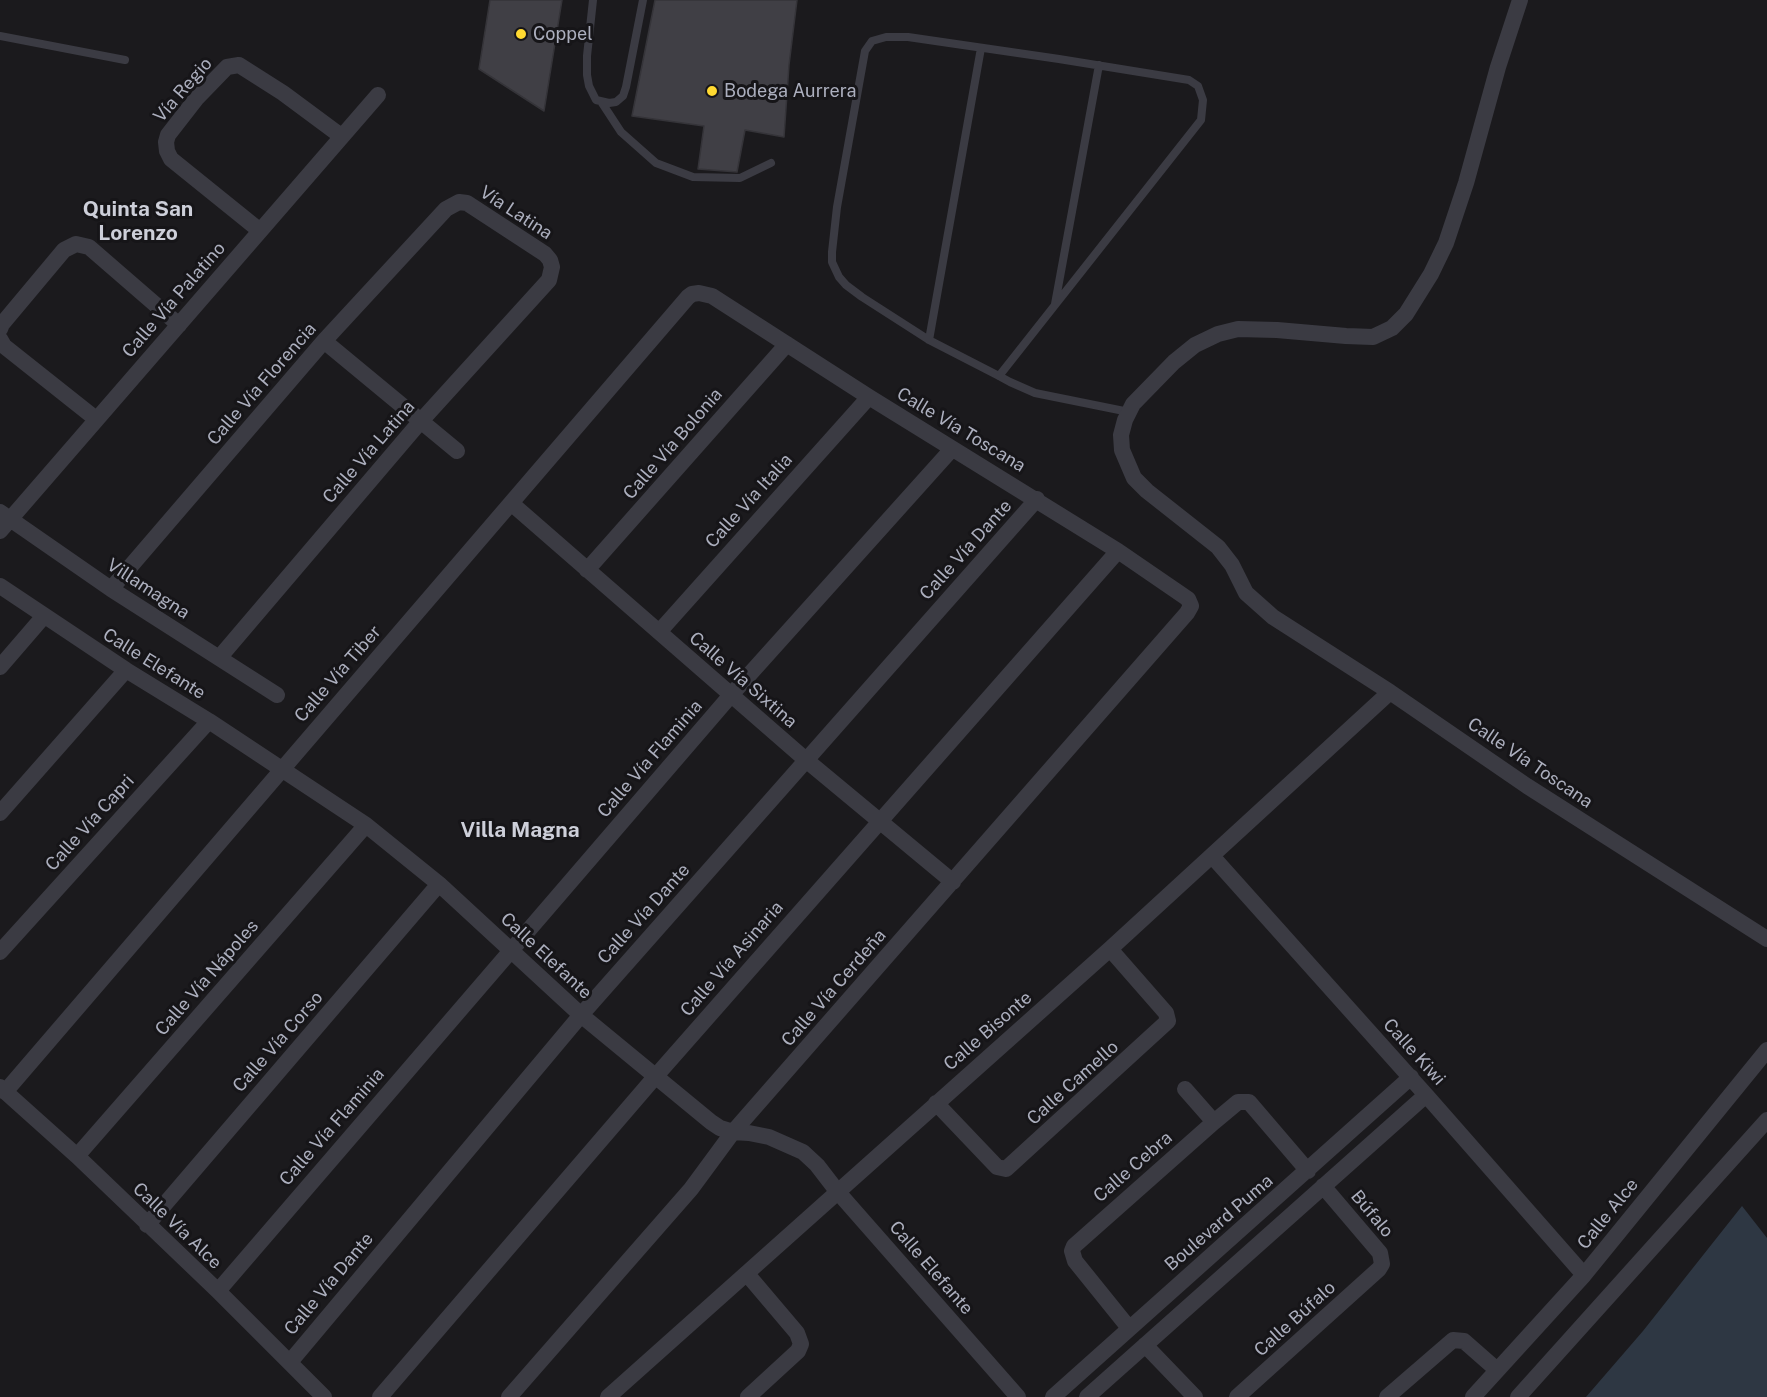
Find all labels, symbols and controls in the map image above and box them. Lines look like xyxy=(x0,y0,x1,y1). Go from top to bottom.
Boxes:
place label: Coppel xyxy=(533,23,593,45)
marker: Coppel xyxy=(514,27,528,41)
street label: Vía Regio xyxy=(149,53,217,127)
place label: Bodega Aurrera xyxy=(724,80,856,102)
marker: Bodega Aurrera xyxy=(705,84,719,98)
street label: Vía Latina xyxy=(476,182,556,244)
district label: Quinta San Lorenzo xyxy=(83,197,193,247)
street label: Calle Vía Palatino xyxy=(118,238,230,362)
street label: Calle Vía Florencia xyxy=(203,318,321,450)
street label: Calle Vía Toscana xyxy=(893,383,1029,477)
street label: Calle Vía Bolonia xyxy=(619,384,727,504)
street label: Calle Vía Latina xyxy=(318,396,420,508)
street label: Calle Vía Italia xyxy=(701,449,797,553)
street label: Calle Vía Dante xyxy=(915,496,1017,604)
street label: Villamagna xyxy=(103,554,193,624)
street label: Calle Vía Tiber xyxy=(290,621,386,727)
street label: Calle Elefante xyxy=(99,624,209,704)
street label: Calle Vía Sixtina xyxy=(685,627,801,733)
street label: Calle Vía Flaminia xyxy=(593,696,707,822)
street label: Calle Vía Toscana xyxy=(1463,713,1597,813)
street label: Calle Vía Capri xyxy=(41,770,139,876)
district label: Villa Magna xyxy=(460,818,580,844)
street label: Calle Vía Dante xyxy=(593,860,695,968)
street label: Calle Vía Asinaria xyxy=(676,897,788,1021)
street label: Calle Elefante xyxy=(496,908,596,1004)
street label: Calle Vía Nápoles xyxy=(151,916,263,1040)
street label: Calle Vía Cerdeña xyxy=(777,925,891,1051)
street label: Calle Vía Corso xyxy=(228,987,328,1097)
street label: Calle Bisonte xyxy=(940,987,1036,1075)
street label: Calle Kiwi xyxy=(1378,1014,1450,1090)
street label: Calle Camello xyxy=(1023,1036,1123,1130)
street label: Calle Vía Flaminia xyxy=(275,1064,389,1190)
street label: Calle Cebra xyxy=(1089,1127,1177,1207)
street label: Boulevard Puma xyxy=(1161,1170,1277,1276)
street label: Calle Alce xyxy=(1573,1174,1643,1254)
street label: Calle Vía Alce xyxy=(128,1178,226,1274)
street label: Búfalo xyxy=(1346,1186,1398,1242)
street label: Calle Elefante xyxy=(885,1217,977,1319)
street label: Calle Vía Dante xyxy=(280,1228,378,1340)
street label: Calle Búfalo xyxy=(1250,1277,1340,1361)

